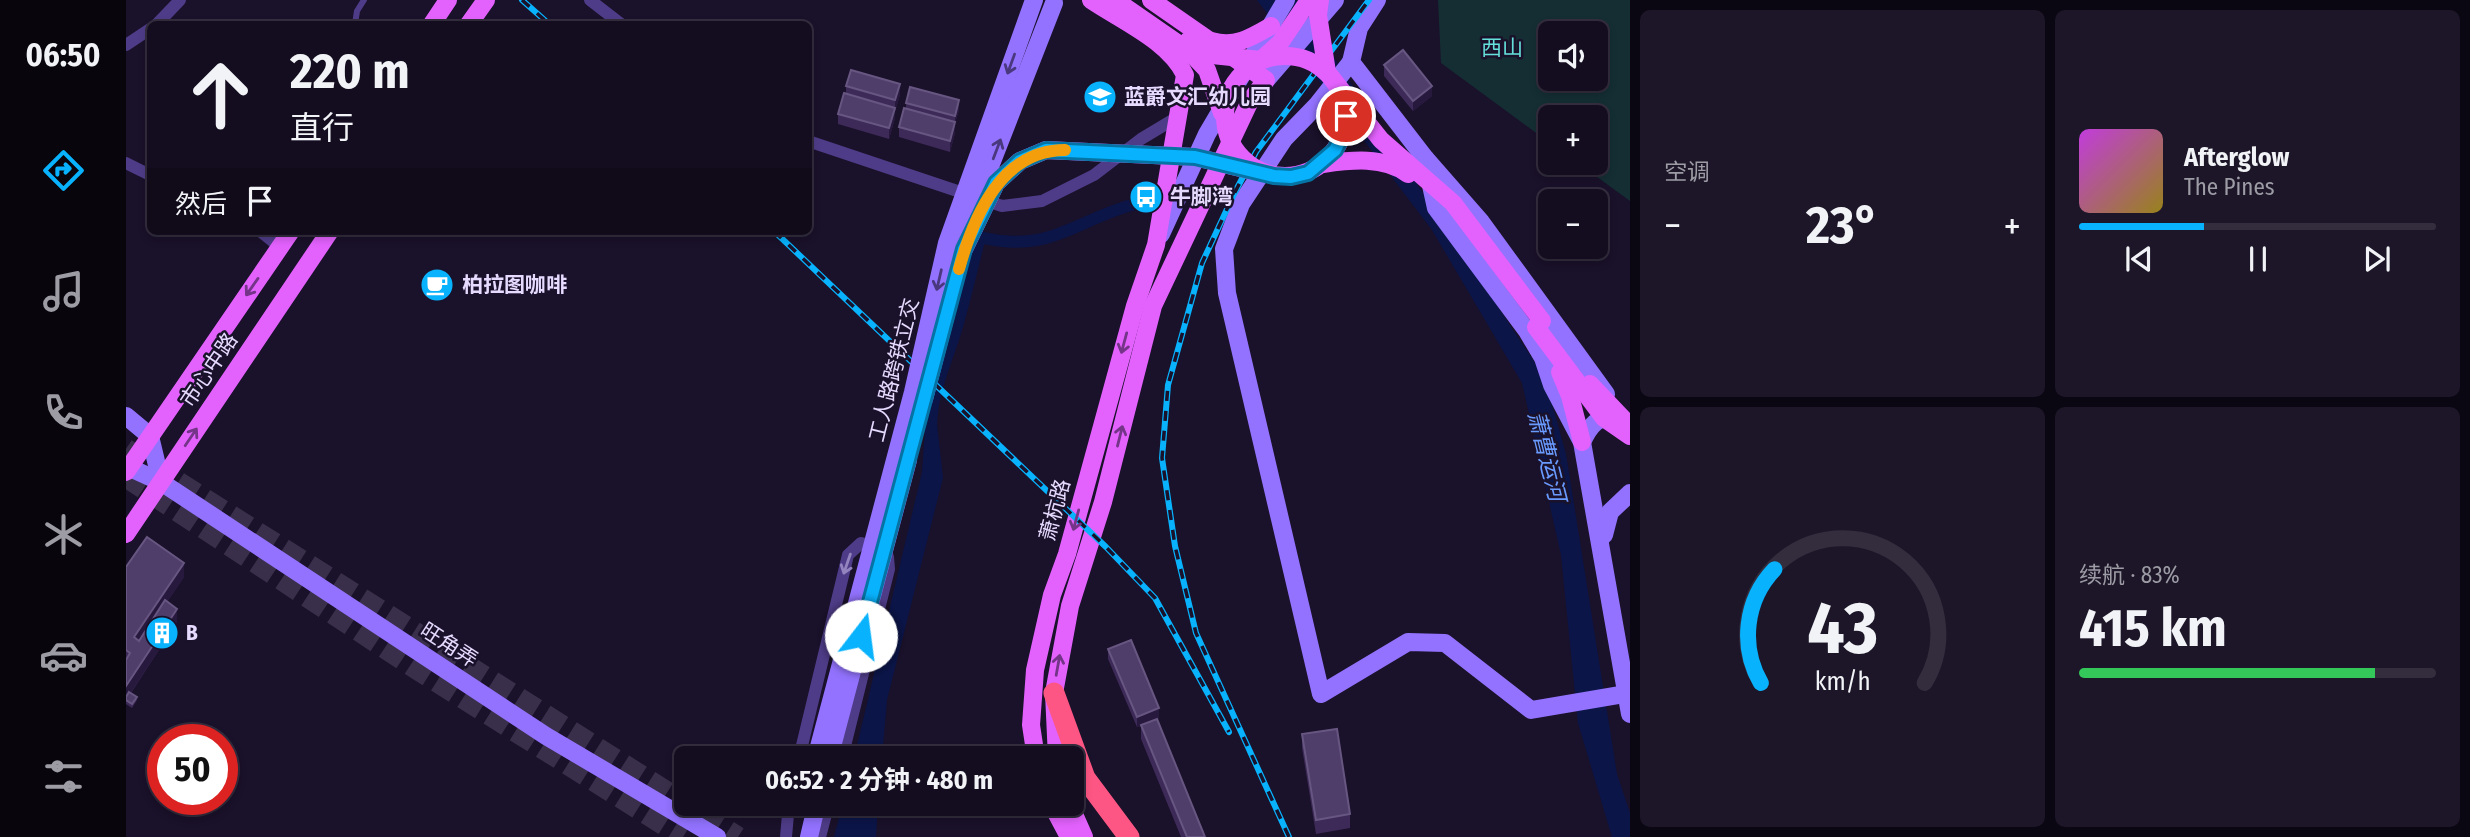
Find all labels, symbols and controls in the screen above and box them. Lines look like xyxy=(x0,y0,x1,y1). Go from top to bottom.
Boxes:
map controls xyxy=(1538,21,1608,259)
button: sound xyxy=(1538,21,1608,91)
park label: 西山 xyxy=(1481,35,1523,61)
text: 06:50 xyxy=(26,36,100,74)
text: 220 m xyxy=(290,42,410,101)
icon: ahead xyxy=(175,49,266,140)
one-way arrow xyxy=(1004,53,1016,75)
school or university icon: 蓝爵文汇幼儿园 xyxy=(1081,78,1119,116)
place label: 蓝爵文汇幼儿园 xyxy=(1124,84,1271,110)
pin xyxy=(1316,86,1376,146)
icon: arrive xyxy=(1327,97,1365,135)
button: + xyxy=(1538,105,1608,175)
text: 直行 xyxy=(290,109,354,147)
one-way arrow xyxy=(991,139,1004,161)
text: Afterglow xyxy=(2184,142,2289,173)
icon: directions xyxy=(39,146,88,195)
text: 空调 xyxy=(1664,158,1710,186)
text: The Pines xyxy=(2184,173,2275,201)
bus stop icon: 牛脚湾 xyxy=(1127,178,1165,216)
icon: arrive xyxy=(241,182,279,220)
place label: 牛脚湾 xyxy=(1170,184,1233,210)
text: 然后 xyxy=(175,189,227,220)
button: − xyxy=(1538,189,1608,259)
text: 23° xyxy=(1806,194,1879,257)
text: − xyxy=(1664,203,1681,249)
text: + xyxy=(2004,203,2021,249)
icon: previous xyxy=(2120,240,2158,278)
icon: pause xyxy=(2239,240,2277,278)
icon: next xyxy=(2358,240,2396,278)
cafe icon: 柏拉图咖啡 xyxy=(418,266,456,304)
icon: music xyxy=(39,267,88,316)
one-way arrow xyxy=(932,268,945,291)
place label: 柏拉图咖啡 xyxy=(462,272,567,298)
one-way arrow xyxy=(245,277,259,296)
street label: 工人路跨铁立交 xyxy=(864,296,924,444)
street label: 市心中路 xyxy=(175,328,243,412)
one-way arrow xyxy=(1117,332,1130,354)
icon: phone xyxy=(39,388,88,437)
water label: 萧曹运河 xyxy=(1522,408,1573,508)
one-way arrow xyxy=(1114,425,1127,448)
one-way arrow xyxy=(184,428,198,447)
street label: 萧杭路 xyxy=(1034,476,1076,544)
one-way arrow xyxy=(1069,508,1082,530)
icon: climate xyxy=(39,510,88,559)
one-way arrow xyxy=(840,552,852,574)
text: 续航 · 83% xyxy=(2079,561,2180,589)
text: 43 xyxy=(1807,585,1878,672)
text: 415 km xyxy=(2079,597,2227,660)
position arrow xyxy=(824,599,898,673)
building icon: B xyxy=(143,614,181,652)
street label: 旺角弄 xyxy=(416,617,482,673)
place label: B xyxy=(186,620,198,646)
icon: car xyxy=(39,631,88,680)
one-way arrow xyxy=(1052,655,1065,677)
text: km/h xyxy=(1815,667,1870,697)
speed limit sign: 50 xyxy=(147,724,238,815)
icon: filters xyxy=(39,752,88,801)
text: 06:52 · 2 分钟 · 480 m xyxy=(765,765,993,796)

